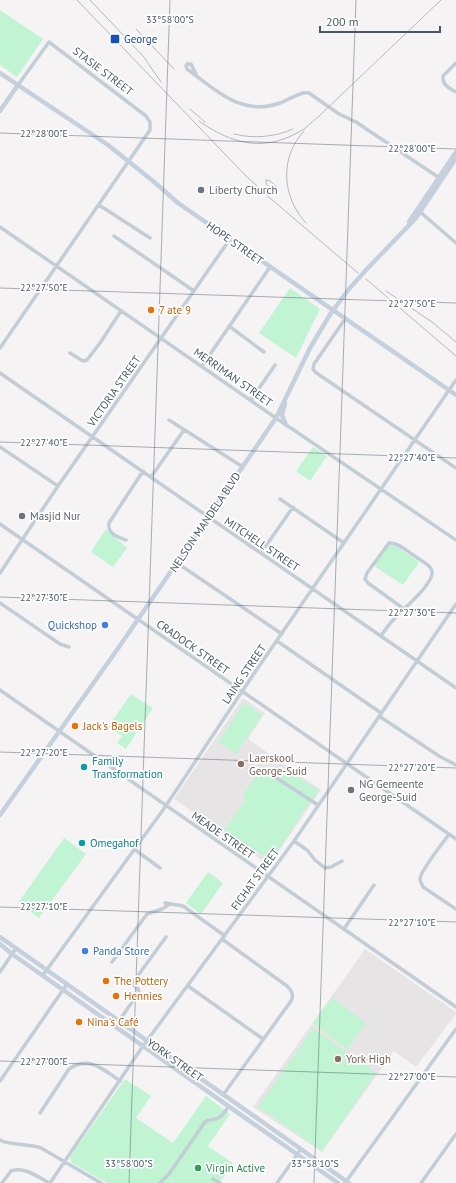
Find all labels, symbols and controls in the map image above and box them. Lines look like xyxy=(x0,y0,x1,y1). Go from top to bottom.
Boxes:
scale bar xyxy=(320,8,440,34)
text: 33°58'00"S xyxy=(146,13,194,26)
text: 200 m xyxy=(326,14,359,29)
place label: George xyxy=(124,32,158,46)
marker: George xyxy=(109,33,121,45)
street label: STASIE STREET xyxy=(70,44,136,98)
text: 22°28'00"E xyxy=(20,127,68,140)
text: 22°28'00"E xyxy=(388,142,436,155)
place label: Liberty Church xyxy=(209,183,278,197)
marker: Liberty Church xyxy=(196,185,206,195)
street label: HOPE STREET xyxy=(204,218,266,268)
text: 22°27'50"E xyxy=(20,281,68,294)
text: 22°27'50"E xyxy=(388,297,436,310)
place label: 7 ate 9 xyxy=(159,303,191,317)
marker: 7 ate 9 xyxy=(146,305,156,315)
street label: MERRIMAN STREET xyxy=(191,345,275,409)
street label: VICTORIA STREET xyxy=(84,353,144,430)
text: 22°27'40"E xyxy=(20,436,68,449)
text: 22°27'40"E xyxy=(388,451,436,464)
street label: NELSON MANDELA BLVD xyxy=(166,469,244,575)
place label: Masjid Nur xyxy=(30,509,81,523)
marker: Masjid Nur xyxy=(17,511,27,521)
street label: MITCHELL STREET xyxy=(222,514,302,574)
text: 22°27'30"E xyxy=(20,591,68,604)
text: 22°27'30"E xyxy=(388,606,436,619)
street label: CRADOCK STREET xyxy=(154,617,232,677)
place label: Quickshop xyxy=(48,618,97,632)
marker: Quickshop xyxy=(100,620,110,630)
street label: LAING STREET xyxy=(219,642,269,706)
place label: Jack's Bagels xyxy=(82,719,143,733)
marker: Jack's Bagels xyxy=(70,721,80,731)
text: 22°27'20"E xyxy=(20,746,68,759)
place label: Laerskool George-Suid xyxy=(249,751,307,778)
place label: Family Transformation xyxy=(92,754,163,781)
marker: Laerskool George-Suid xyxy=(236,759,246,769)
text: 22°27'20"E xyxy=(388,761,436,774)
marker: Family Transformation xyxy=(79,762,89,772)
place label: NG Gemeente George-Suid xyxy=(359,777,424,804)
marker: NG Gemeente George-Suid xyxy=(346,785,356,795)
street label: MEADE STREET xyxy=(189,808,257,862)
place label: Omegahof xyxy=(90,836,139,850)
marker: Omegahof xyxy=(77,838,87,848)
street label: FICHAT STREET xyxy=(228,845,282,913)
text: 22°27'10"E xyxy=(20,900,68,913)
text: 22°27'10"E xyxy=(388,916,436,929)
place label: Panda Store xyxy=(93,944,150,958)
marker: Panda Store xyxy=(80,946,90,956)
place label: The Pottery xyxy=(114,974,169,988)
marker: The Pottery xyxy=(101,976,111,986)
place label: Hennies xyxy=(124,989,163,1003)
marker: Hennies xyxy=(111,991,121,1001)
place label: Nina's Café xyxy=(87,1015,139,1029)
marker: Nina's Café xyxy=(74,1017,84,1027)
street label: YORK STREET xyxy=(144,1035,206,1085)
place label: York High xyxy=(346,1052,391,1066)
marker: York High xyxy=(333,1054,343,1064)
text: 22°27'00"E xyxy=(20,1055,68,1068)
text: 22°27'00"E xyxy=(388,1070,436,1083)
text: 33°58'00"S xyxy=(105,1157,153,1170)
text: 33°58'10"S xyxy=(291,1157,339,1170)
place label: Virgin Active xyxy=(205,1161,266,1175)
marker: Virgin Active xyxy=(193,1163,203,1173)

